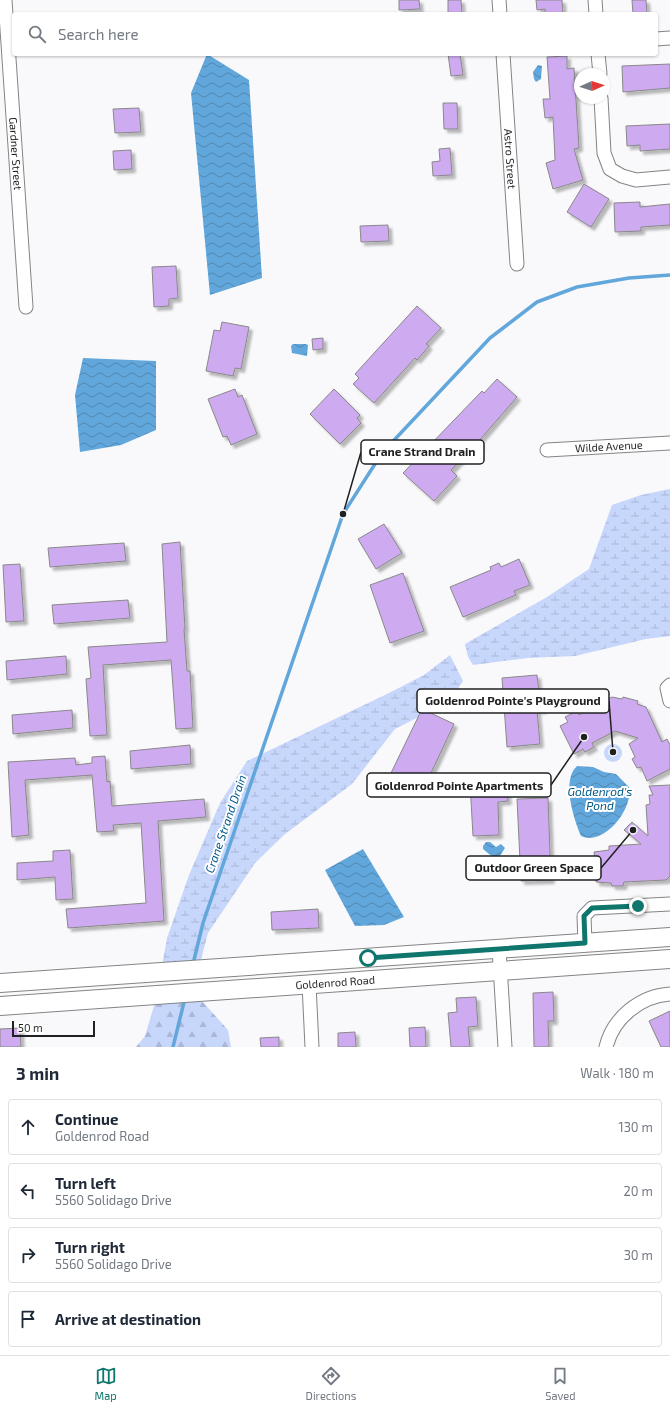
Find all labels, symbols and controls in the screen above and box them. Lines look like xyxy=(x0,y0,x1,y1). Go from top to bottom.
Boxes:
search box xyxy=(12,12,658,56)
icon: search xyxy=(26,23,48,45)
text: Search here xyxy=(58,25,139,43)
north arrow xyxy=(574,68,610,104)
street label: Gardner Street xyxy=(7,117,25,191)
street label: Astro Street xyxy=(502,128,519,189)
street label: Wilde Avenue xyxy=(575,438,643,454)
callout: Crane Strand Drain xyxy=(361,440,484,464)
text: Crane Strand Drain xyxy=(368,444,476,458)
callout: Goldenrod Pointe's Playground xyxy=(417,689,609,713)
text: Goldenrod Pointe's Playground xyxy=(425,693,601,708)
water label: Crane Strand Drain xyxy=(202,773,248,875)
callout: Goldenrod Pointe Apartments xyxy=(367,773,551,797)
text: Goldenrod Pointe Apartments xyxy=(375,778,543,792)
water label: Goldenrod's Pond xyxy=(568,784,632,812)
callout: Outdoor Green Space xyxy=(466,856,601,880)
text: Outdoor Green Space xyxy=(474,860,594,874)
route end xyxy=(629,897,647,915)
route start xyxy=(359,949,377,967)
street label: Goldenrod Road xyxy=(295,973,375,991)
scale bar xyxy=(12,1019,95,1038)
text: 50 m xyxy=(18,1021,43,1034)
text: 3 min xyxy=(16,1063,59,1083)
text: Walk · 180 m xyxy=(580,1065,654,1081)
text: Continue xyxy=(55,1110,118,1128)
icon: ahead xyxy=(17,1116,39,1138)
text: 130 m xyxy=(618,1119,653,1135)
text: Goldenrod Road xyxy=(55,1128,149,1144)
text: Turn left xyxy=(55,1174,116,1192)
icon: left xyxy=(17,1180,39,1202)
text: 20 m xyxy=(624,1183,653,1199)
text: 5560 Solidago Drive xyxy=(55,1192,172,1208)
text: Turn right xyxy=(55,1238,125,1256)
icon: right xyxy=(17,1244,39,1266)
text: 30 m xyxy=(624,1247,653,1263)
text: 5560 Solidago Drive xyxy=(55,1256,172,1272)
icon: arrive xyxy=(17,1308,39,1330)
text: Arrive at destination xyxy=(55,1310,201,1328)
tab: Map xyxy=(95,1365,117,1402)
tab: Directions xyxy=(306,1365,356,1402)
tab: Saved xyxy=(545,1365,576,1402)

